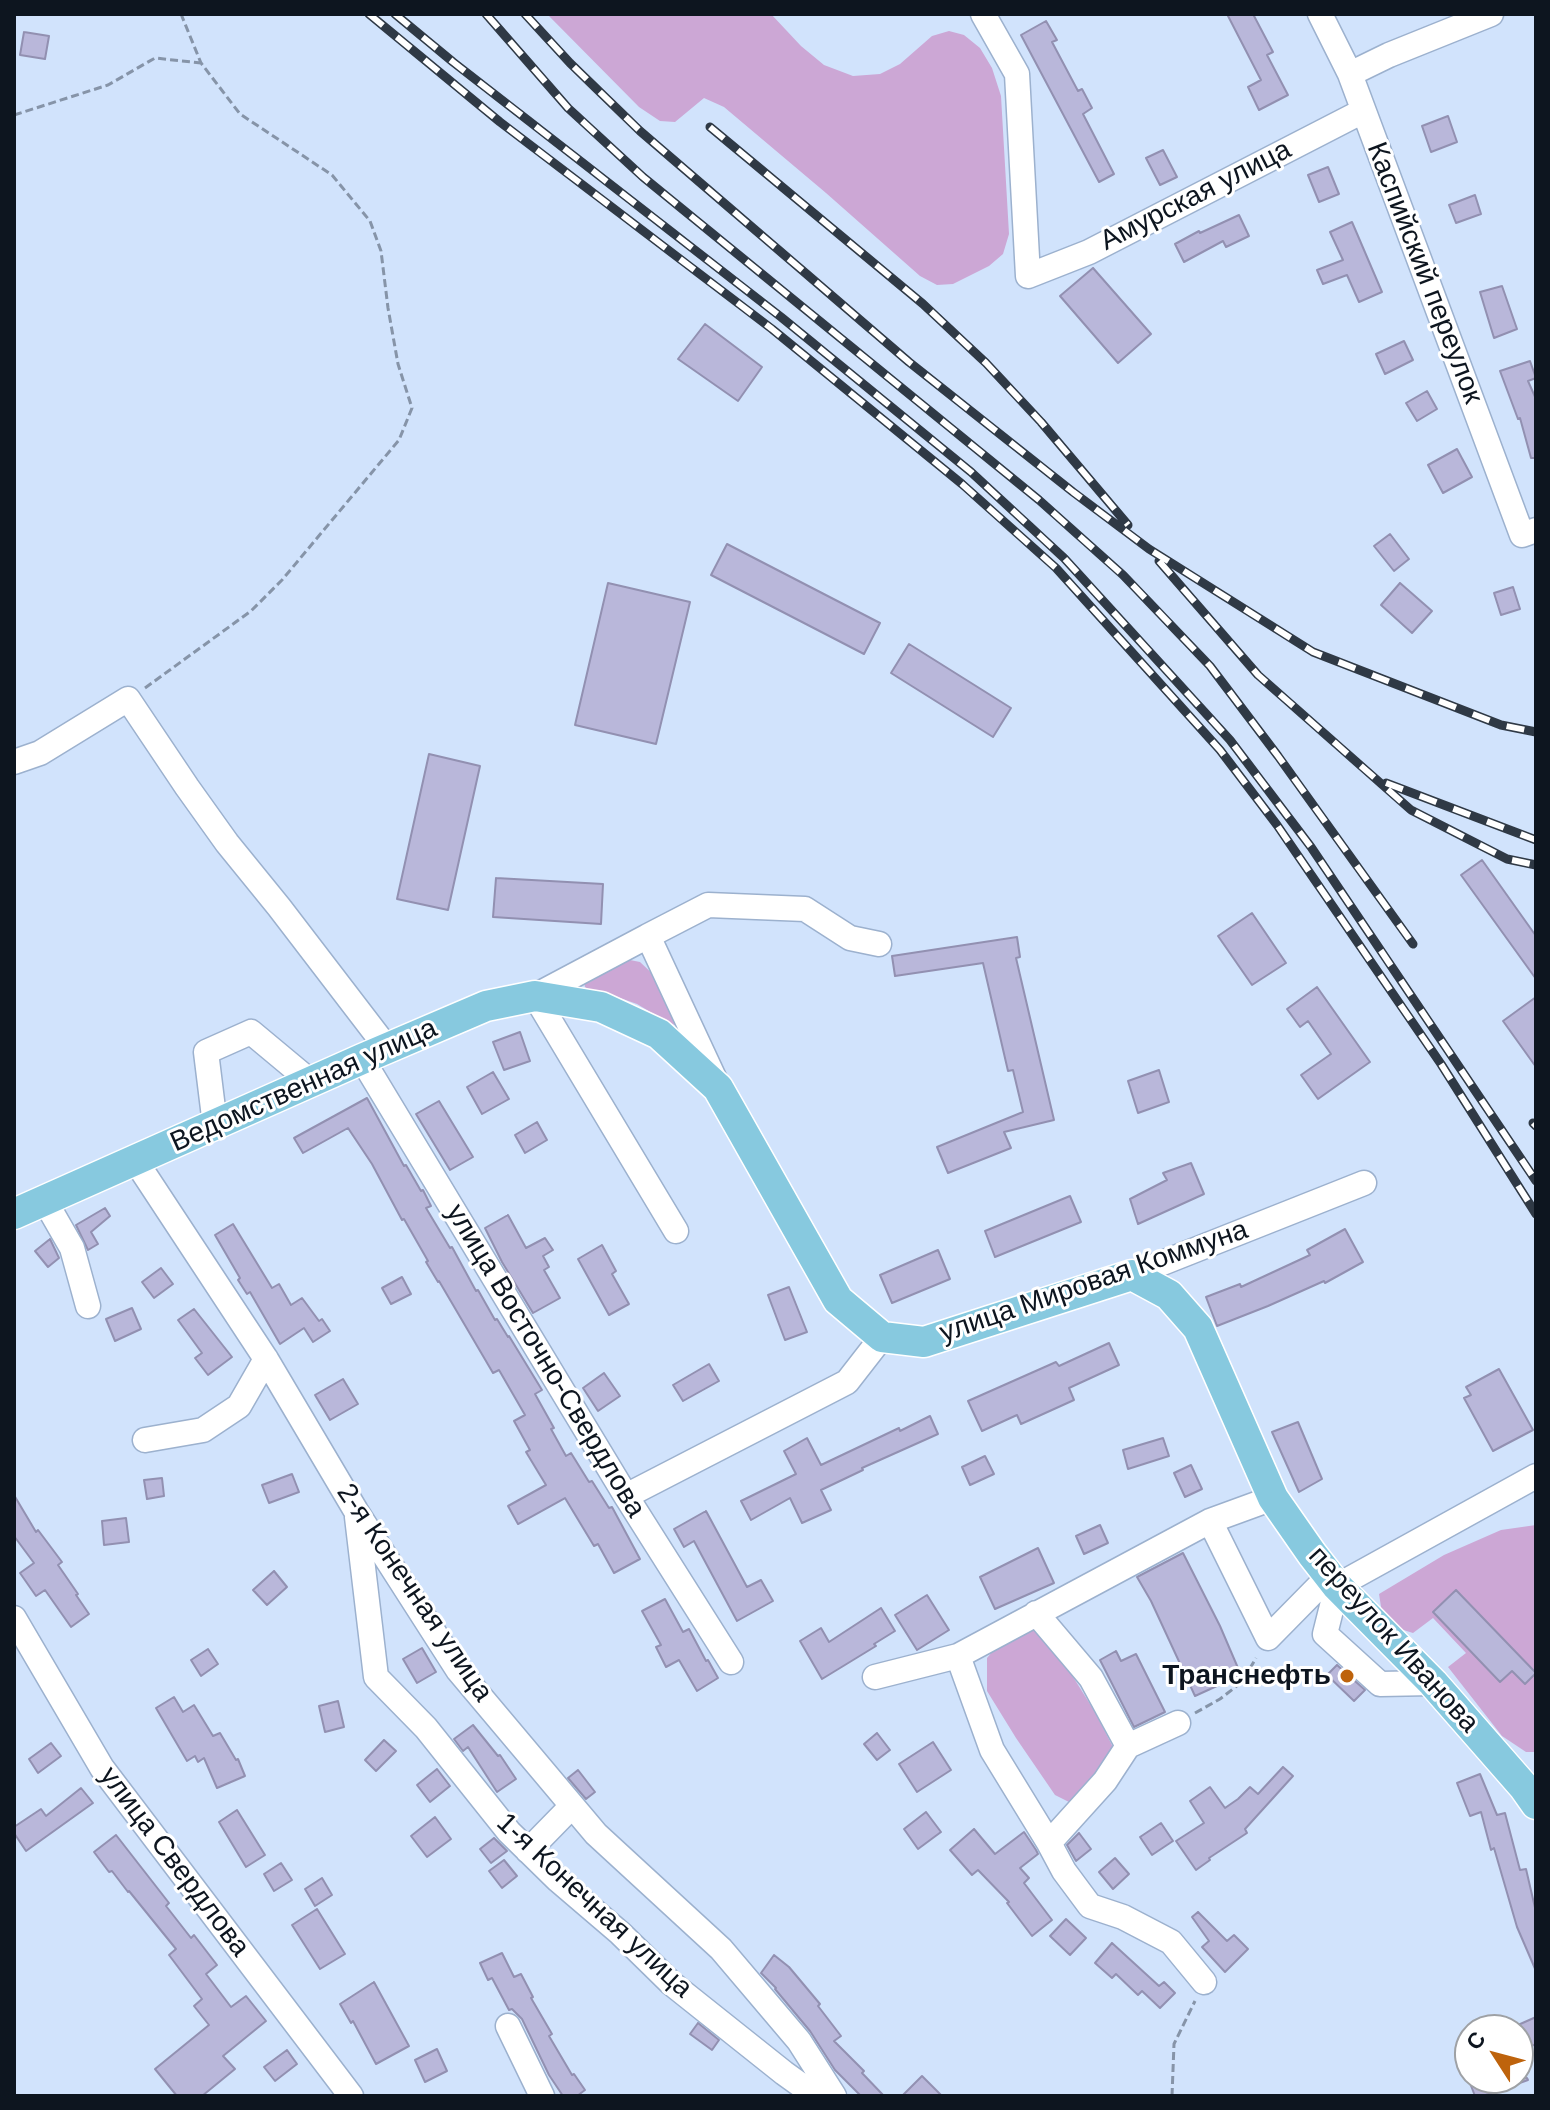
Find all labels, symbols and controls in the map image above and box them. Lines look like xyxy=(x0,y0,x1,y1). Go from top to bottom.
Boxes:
street label: Амурская улица xyxy=(1095,133,1297,259)
street label: Каспийский переулок xyxy=(1359,138,1489,408)
street label: Ведомственная улица xyxy=(166,1012,442,1160)
street label: улица Восточно-Свердлова xyxy=(438,1198,652,1524)
street label: улица Мировая Коммуна xyxy=(936,1213,1252,1351)
street label: 2-я Конечная улица xyxy=(329,1478,499,1708)
street label: переулок Иванова xyxy=(1301,1540,1485,1740)
place label: Транснефть xyxy=(1162,1659,1331,1693)
marker: Транснефть xyxy=(1338,1667,1356,1685)
street label: улица Свердлова xyxy=(92,1761,256,1963)
street label: 1-я Конечная улица xyxy=(489,1807,699,2005)
north arrow xyxy=(1454,2014,1534,2094)
text: С xyxy=(1461,2027,1491,2055)

